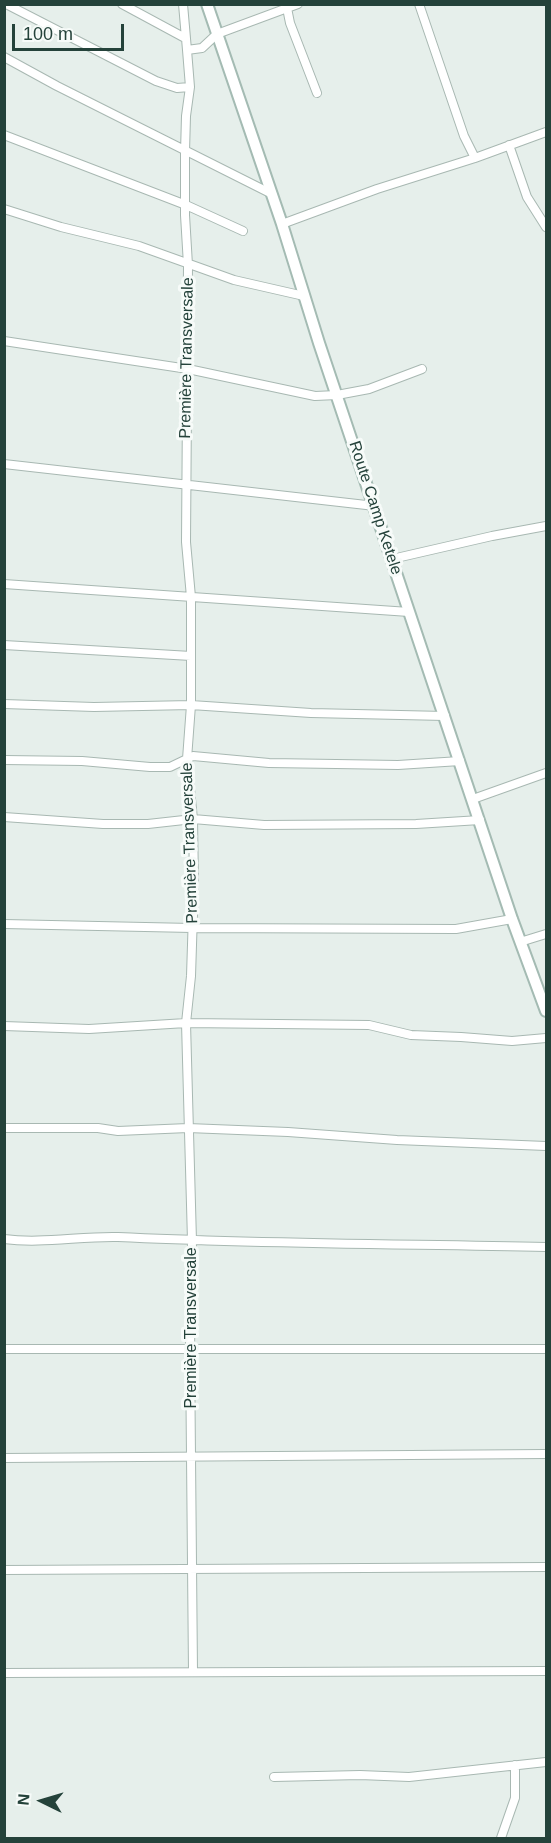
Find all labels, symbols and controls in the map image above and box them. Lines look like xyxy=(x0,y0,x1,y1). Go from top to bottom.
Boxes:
scale bar xyxy=(15,12,128,50)
text: 100 m xyxy=(23,24,73,44)
street label: Première Transversale xyxy=(176,277,198,439)
street label: Route Camp Ketele xyxy=(344,439,406,577)
street label: Première Transversale xyxy=(178,762,202,924)
street label: Première Transversale xyxy=(182,1247,202,1409)
north arrow xyxy=(12,1771,72,1831)
text: N xyxy=(15,1793,33,1806)

